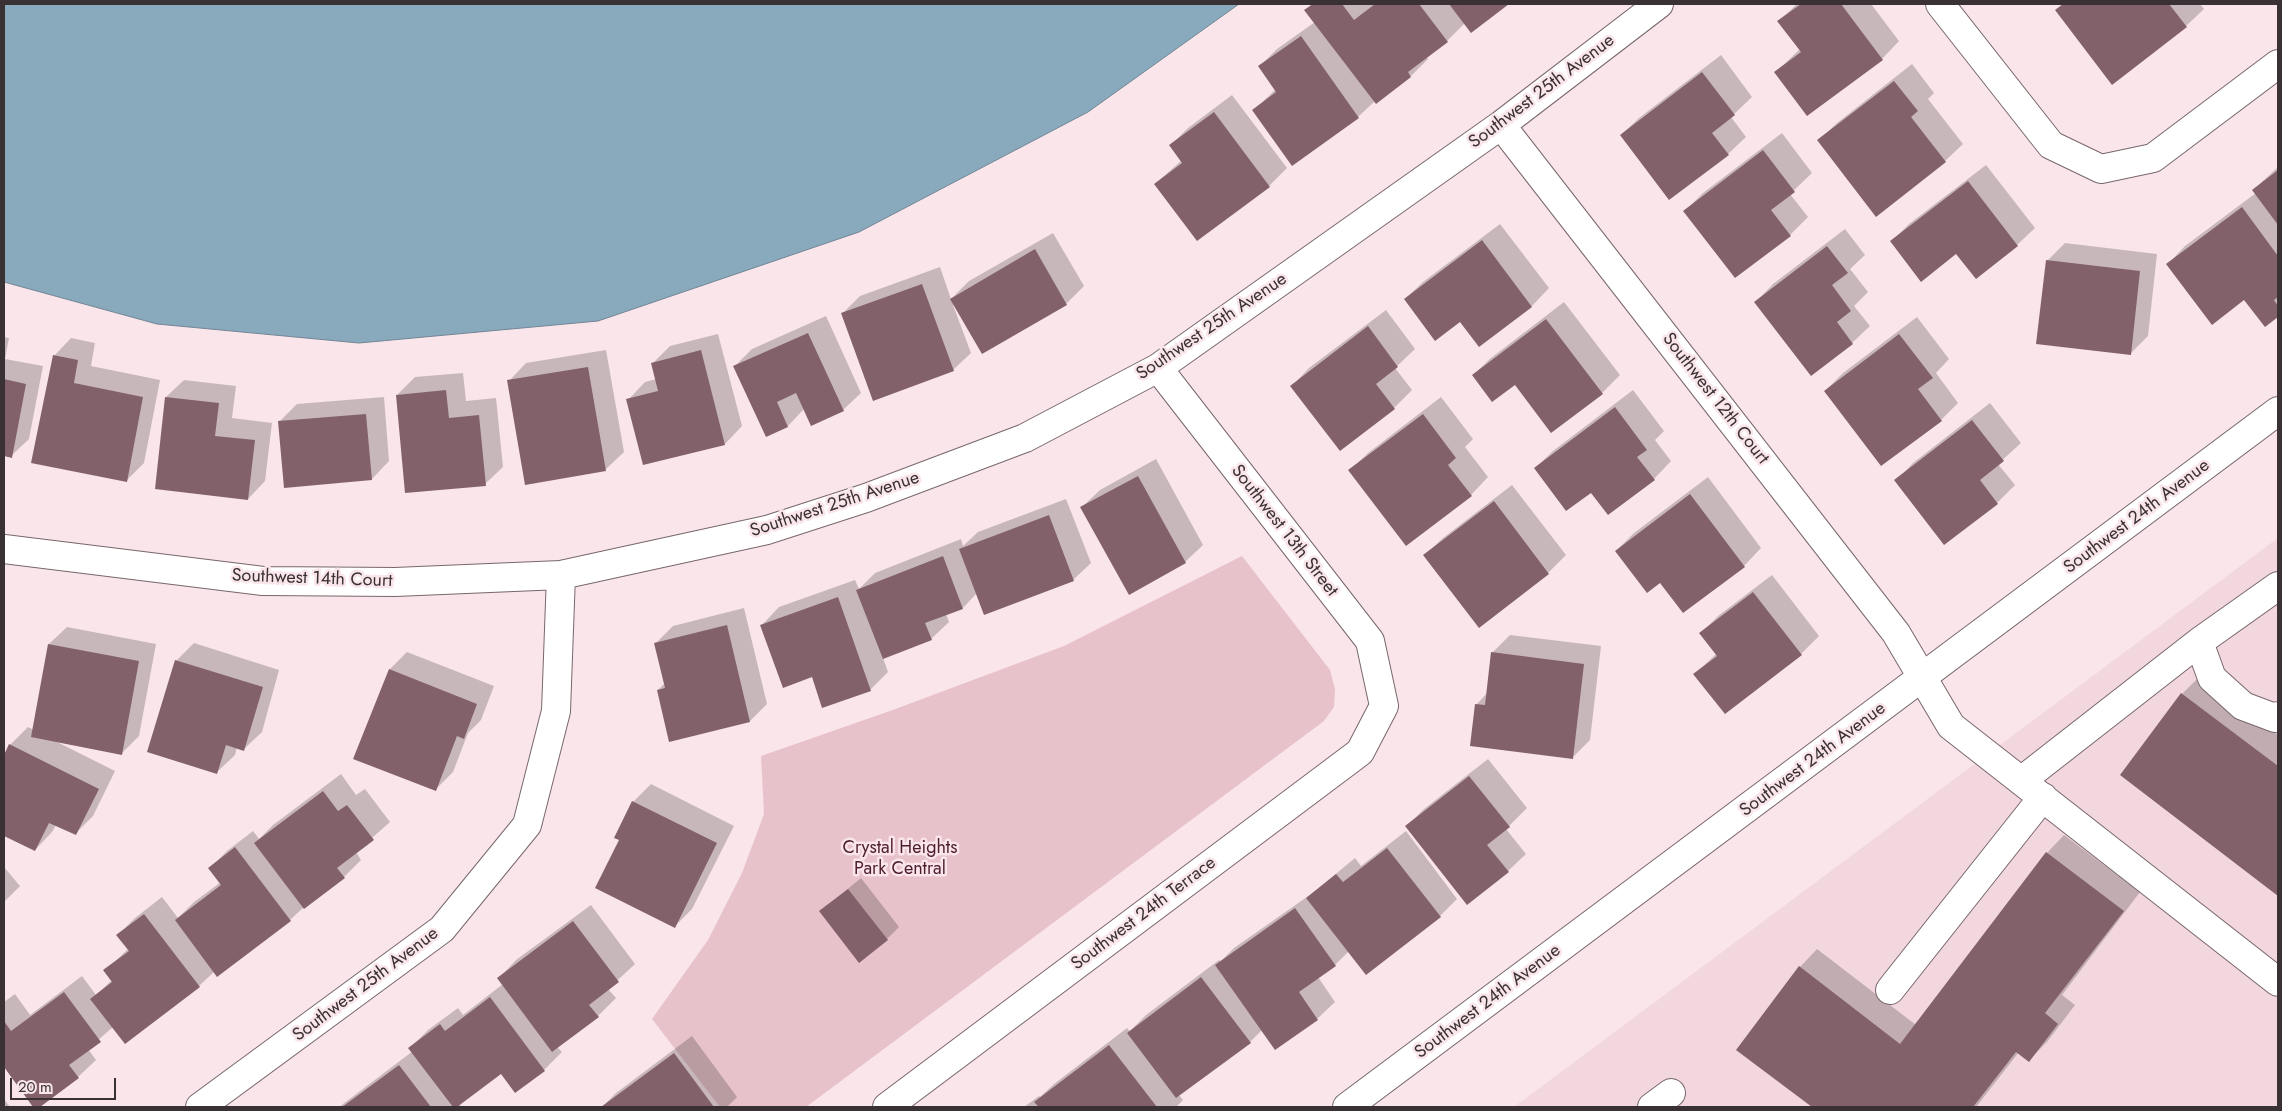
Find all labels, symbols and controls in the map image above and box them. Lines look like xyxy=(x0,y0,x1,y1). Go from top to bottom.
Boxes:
street label: Southwest 25th Avenue xyxy=(1465,30,1619,154)
street label: Southwest 25th Avenue xyxy=(1133,269,1291,385)
street label: Southwest 12th Court xyxy=(1657,329,1773,469)
street label: Southwest 24th Avenue xyxy=(2060,455,2214,579)
street label: Southwest 13th Street xyxy=(1226,461,1342,601)
street label: Southwest 25th Avenue xyxy=(748,467,922,543)
street label: Southwest 14th Court xyxy=(231,565,393,593)
street label: Southwest 24th Avenue xyxy=(1736,698,1890,822)
park label: Crystal Heights Park Central xyxy=(843,838,957,881)
street label: Southwest 24th Terrace xyxy=(1067,853,1221,975)
street label: Southwest 25th Avenue xyxy=(289,923,443,1047)
street label: Southwest 24th Avenue xyxy=(1411,940,1565,1064)
scale bar xyxy=(12,1068,119,1100)
text: 20 m xyxy=(18,1076,52,1098)

